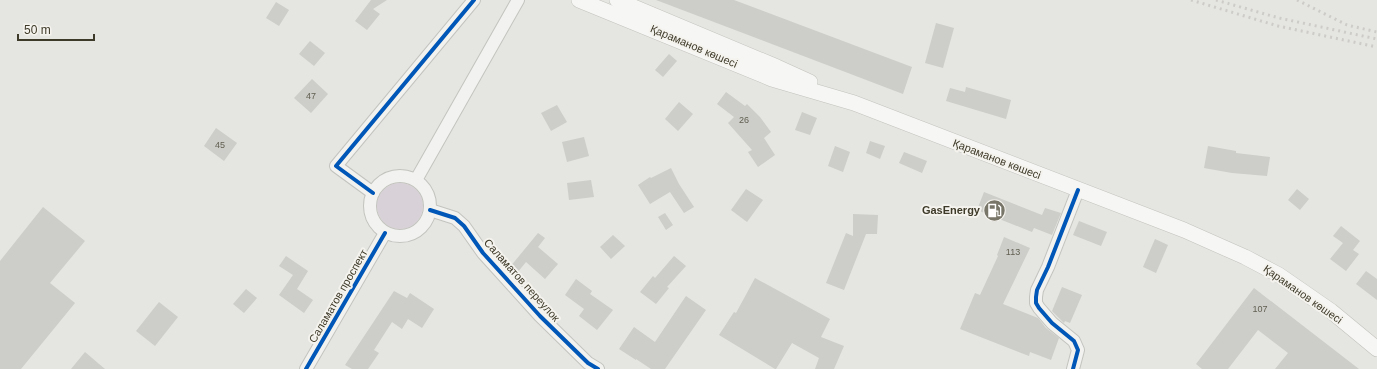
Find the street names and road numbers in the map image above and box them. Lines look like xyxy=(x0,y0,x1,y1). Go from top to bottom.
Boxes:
street label: Қараманов көшесі xyxy=(649,22,739,70)
street label: Қараманов көшесі xyxy=(951,137,1043,181)
street label: Саламатов переулок xyxy=(482,236,562,324)
street label: Саламатов проспект xyxy=(306,247,370,345)
street label: Қараманов көшесі xyxy=(1261,262,1345,326)

